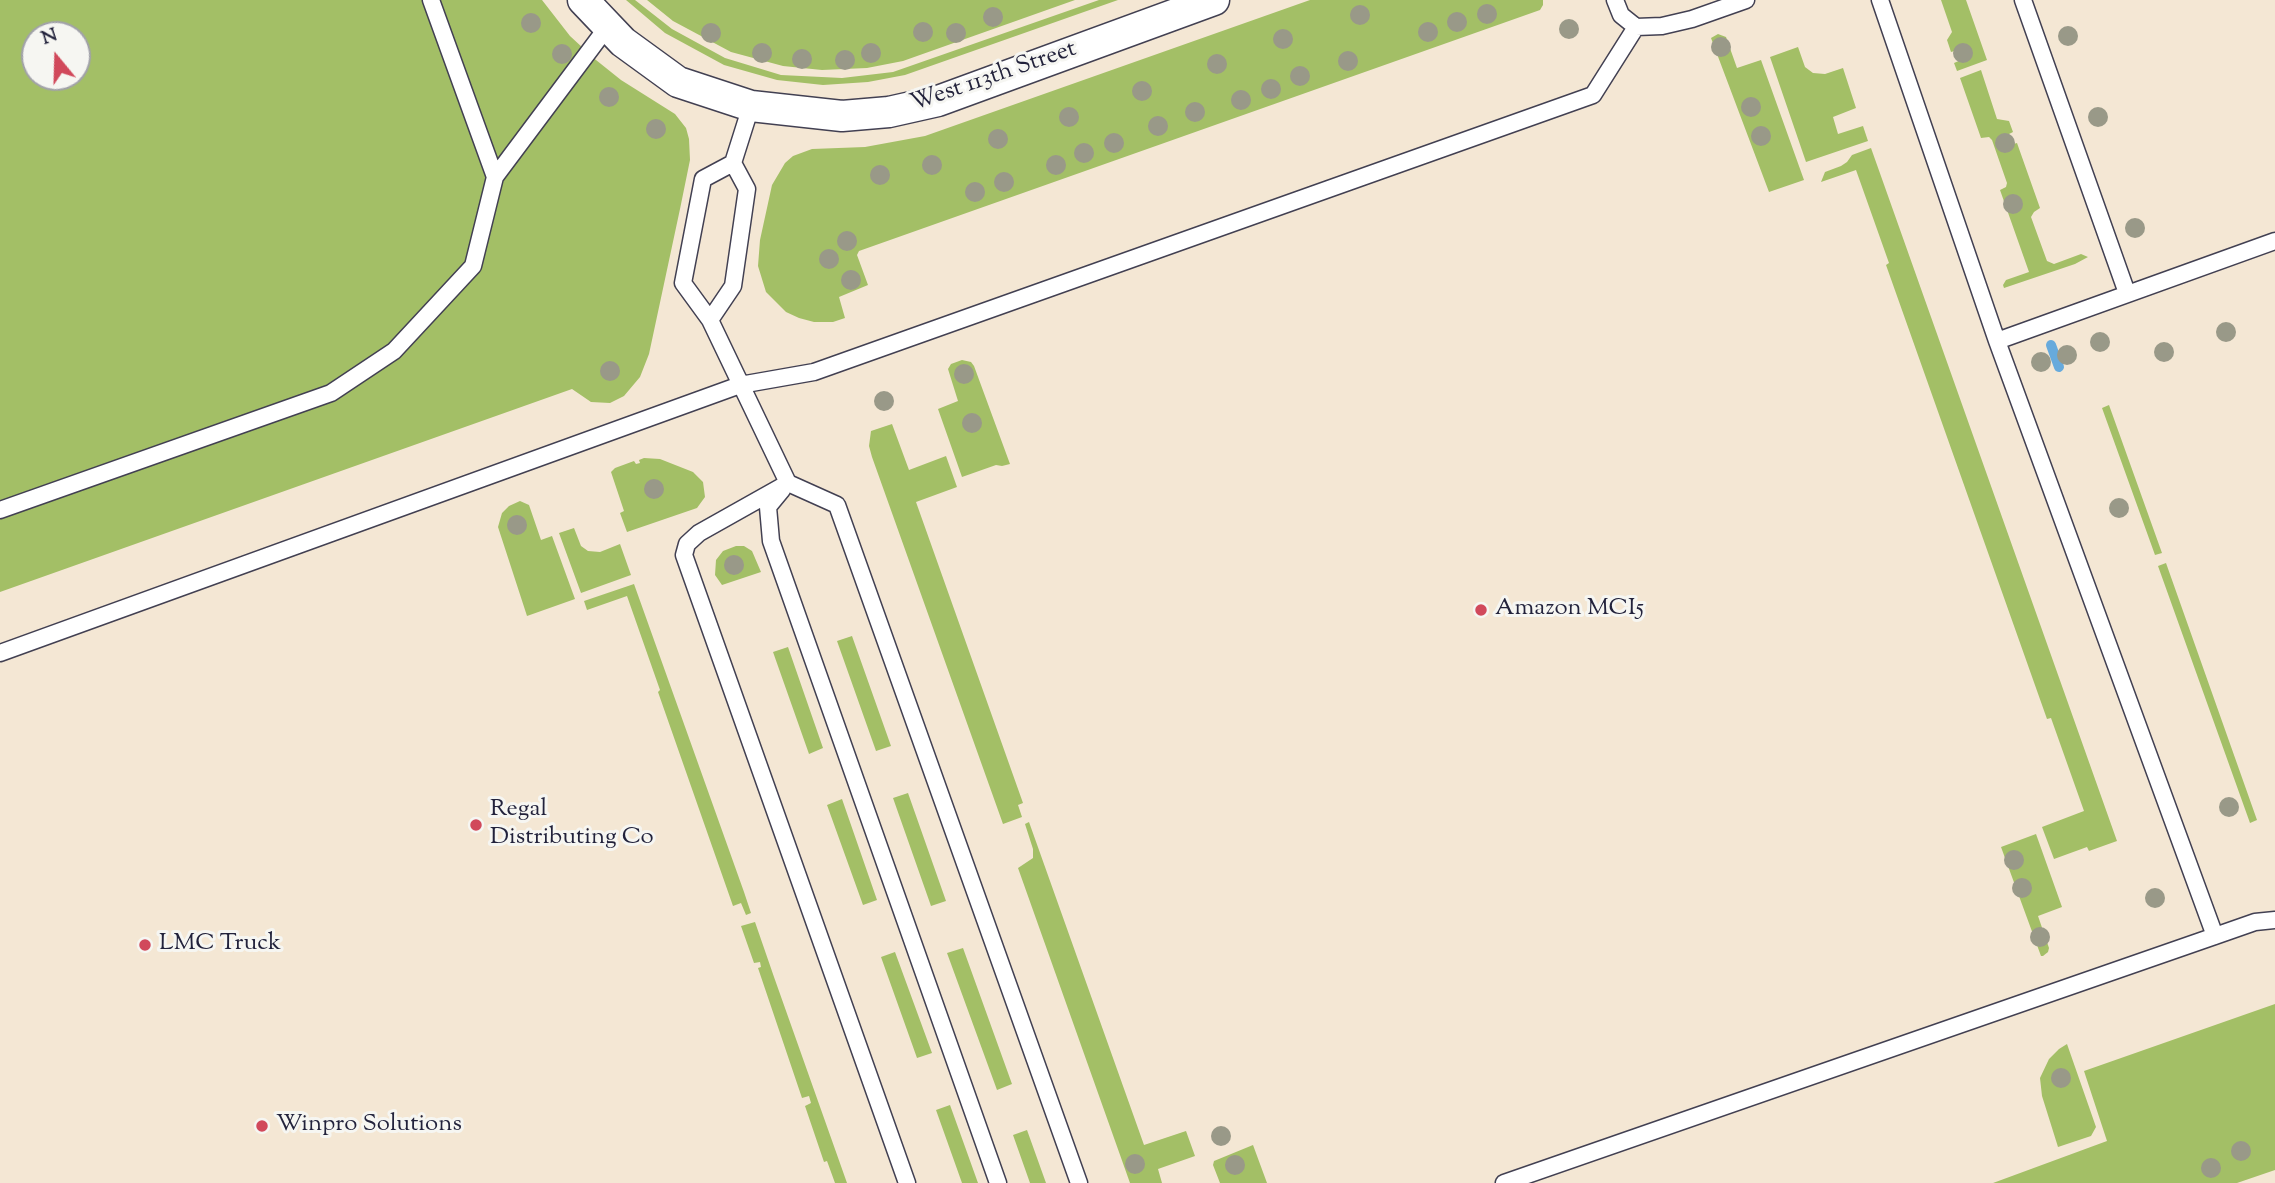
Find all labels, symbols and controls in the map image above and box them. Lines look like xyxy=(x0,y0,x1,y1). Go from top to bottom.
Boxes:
north arrow xyxy=(21,21,91,91)
text: N xyxy=(38,22,61,53)
street label: West 113th Street xyxy=(907,36,1081,120)
place label: Amazon MCI5 xyxy=(1495,596,1644,624)
marker: Amazon MCI5 xyxy=(1473,602,1489,618)
place label: Regal Distributing Co xyxy=(490,797,654,853)
marker: Regal Distributing Co xyxy=(468,817,484,833)
place label: LMC Truck xyxy=(159,931,281,959)
marker: LMC Truck xyxy=(137,937,153,953)
place label: Winpro Solutions xyxy=(276,1112,462,1140)
marker: Winpro Solutions xyxy=(254,1118,270,1134)

